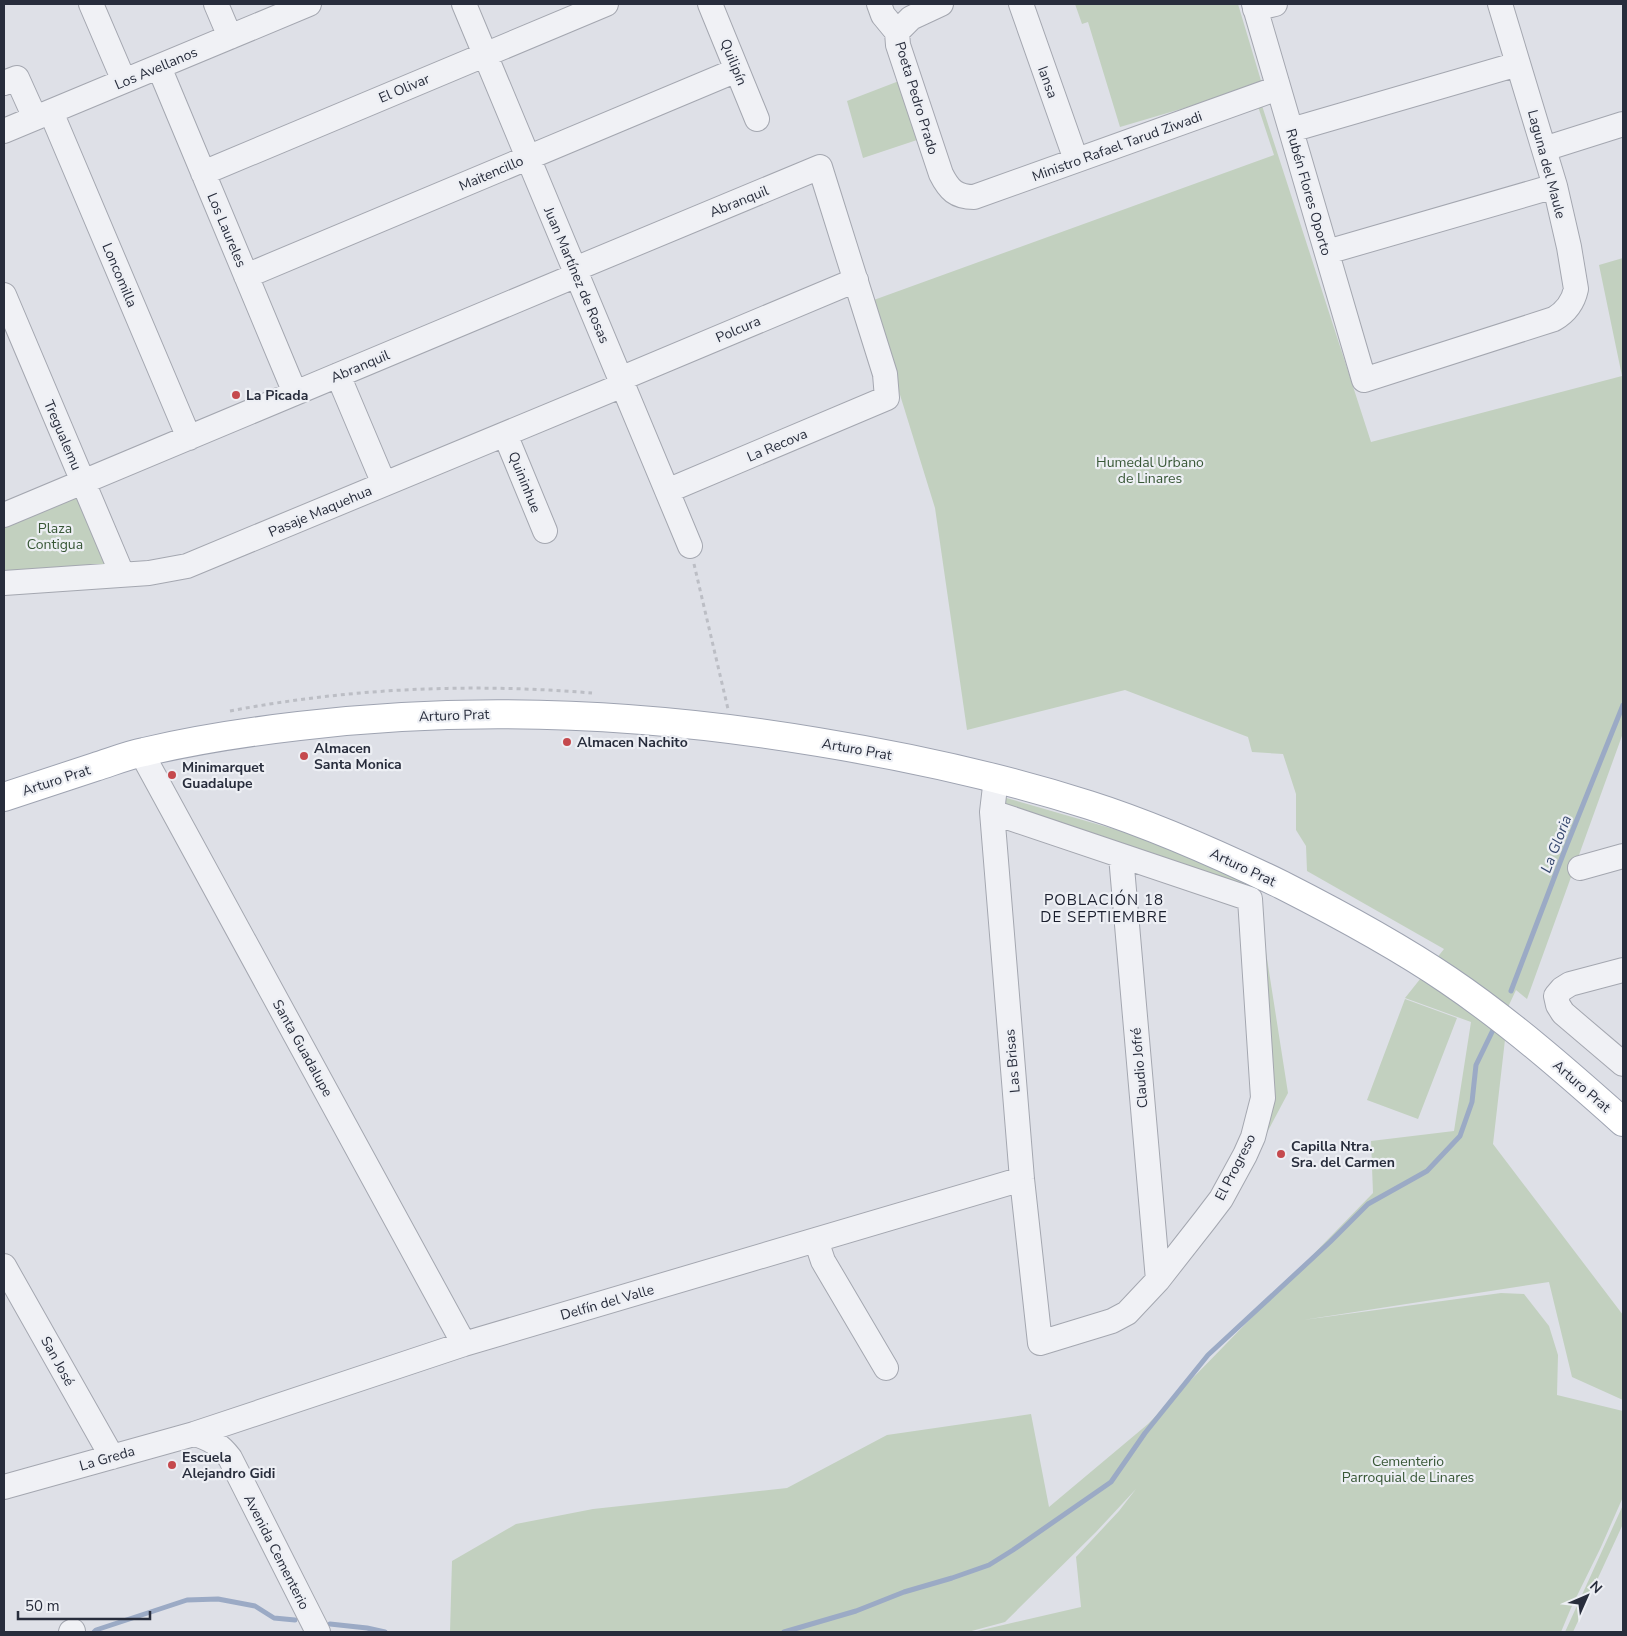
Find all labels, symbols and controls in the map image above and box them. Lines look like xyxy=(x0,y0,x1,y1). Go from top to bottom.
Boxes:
street label: Quilipín xyxy=(716,36,751,88)
street label: Poeta Pedro Prado xyxy=(890,39,943,157)
street label: Los Avellanos xyxy=(112,42,201,94)
street label: Iansa xyxy=(1033,63,1062,101)
street label: El Olivar xyxy=(376,69,433,108)
street label: Ministro Rafael Tarud Ziwadi xyxy=(1030,107,1205,186)
street label: Laguna del Maule xyxy=(1523,107,1570,221)
street label: Rubén Flores Oporto xyxy=(1281,126,1336,258)
street label: Maitencillo xyxy=(456,151,527,196)
street label: Abranquil xyxy=(707,181,772,222)
street label: Los Laureles xyxy=(202,190,251,271)
street label: Juan Martínez de Rosas xyxy=(539,203,614,347)
street label: Loncomilla xyxy=(97,240,142,310)
street label: Polcura xyxy=(713,312,764,347)
street label: Abranquil xyxy=(328,345,393,387)
place label: La Picada xyxy=(246,386,308,405)
marker: La Picada xyxy=(230,389,242,401)
street label: Tregualemu xyxy=(39,397,86,473)
street label: La Recova xyxy=(744,424,810,467)
street label: Quininhue xyxy=(504,449,545,516)
park label: Humedal Urbano de Linares xyxy=(1096,453,1204,488)
street label: Pasaje Maquehua xyxy=(266,481,375,542)
park label: Plaza Contigua xyxy=(27,519,83,554)
street label: Arturo Prat xyxy=(418,705,490,726)
place label: Almacen Nachito xyxy=(577,733,688,752)
street label: Arturo Prat xyxy=(820,734,893,765)
marker: Almacen Nachito xyxy=(561,736,573,748)
place label: Almacen Santa Monica xyxy=(314,739,402,774)
marker: Almacen Santa Monica xyxy=(298,750,310,762)
place label: Minimarquet Guadalupe xyxy=(182,758,265,793)
street label: Arturo Prat xyxy=(20,760,93,800)
marker: Minimarquet Guadalupe xyxy=(166,769,178,781)
water label: La Gloria xyxy=(1536,812,1576,876)
street label: Arturo Prat xyxy=(1207,844,1279,891)
district label: POBLACIÓN 18 DE SEPTIEMBRE xyxy=(1040,889,1168,927)
street label: Santa Guadalupe xyxy=(268,996,337,1100)
street label: Claudio Jofré xyxy=(1127,1027,1152,1109)
street label: Las Brisas xyxy=(1000,1028,1025,1094)
street label: Arturo Prat xyxy=(1549,1056,1615,1117)
street label: El Progreso xyxy=(1211,1130,1260,1204)
place label: Capilla Ntra. Sra. del Carmen xyxy=(1291,1137,1395,1172)
marker: Capilla Ntra. Sra. del Carmen xyxy=(1275,1148,1287,1160)
street label: Delfín del Valle xyxy=(558,1280,656,1325)
street label: San José xyxy=(36,1333,79,1390)
street label: La Greda xyxy=(77,1442,137,1475)
place label: Escuela Alejandro Gidi xyxy=(182,1448,275,1483)
park label: Cementerio Parroquial de Linares xyxy=(1342,1452,1475,1487)
marker: Escuela Alejandro Gidi xyxy=(166,1459,178,1471)
street label: Avenida Cementerio xyxy=(239,1491,314,1613)
north arrow xyxy=(1562,1571,1612,1621)
text: N xyxy=(1585,1577,1606,1598)
scale bar xyxy=(18,1588,150,1620)
text: 50 m xyxy=(25,1596,60,1616)

